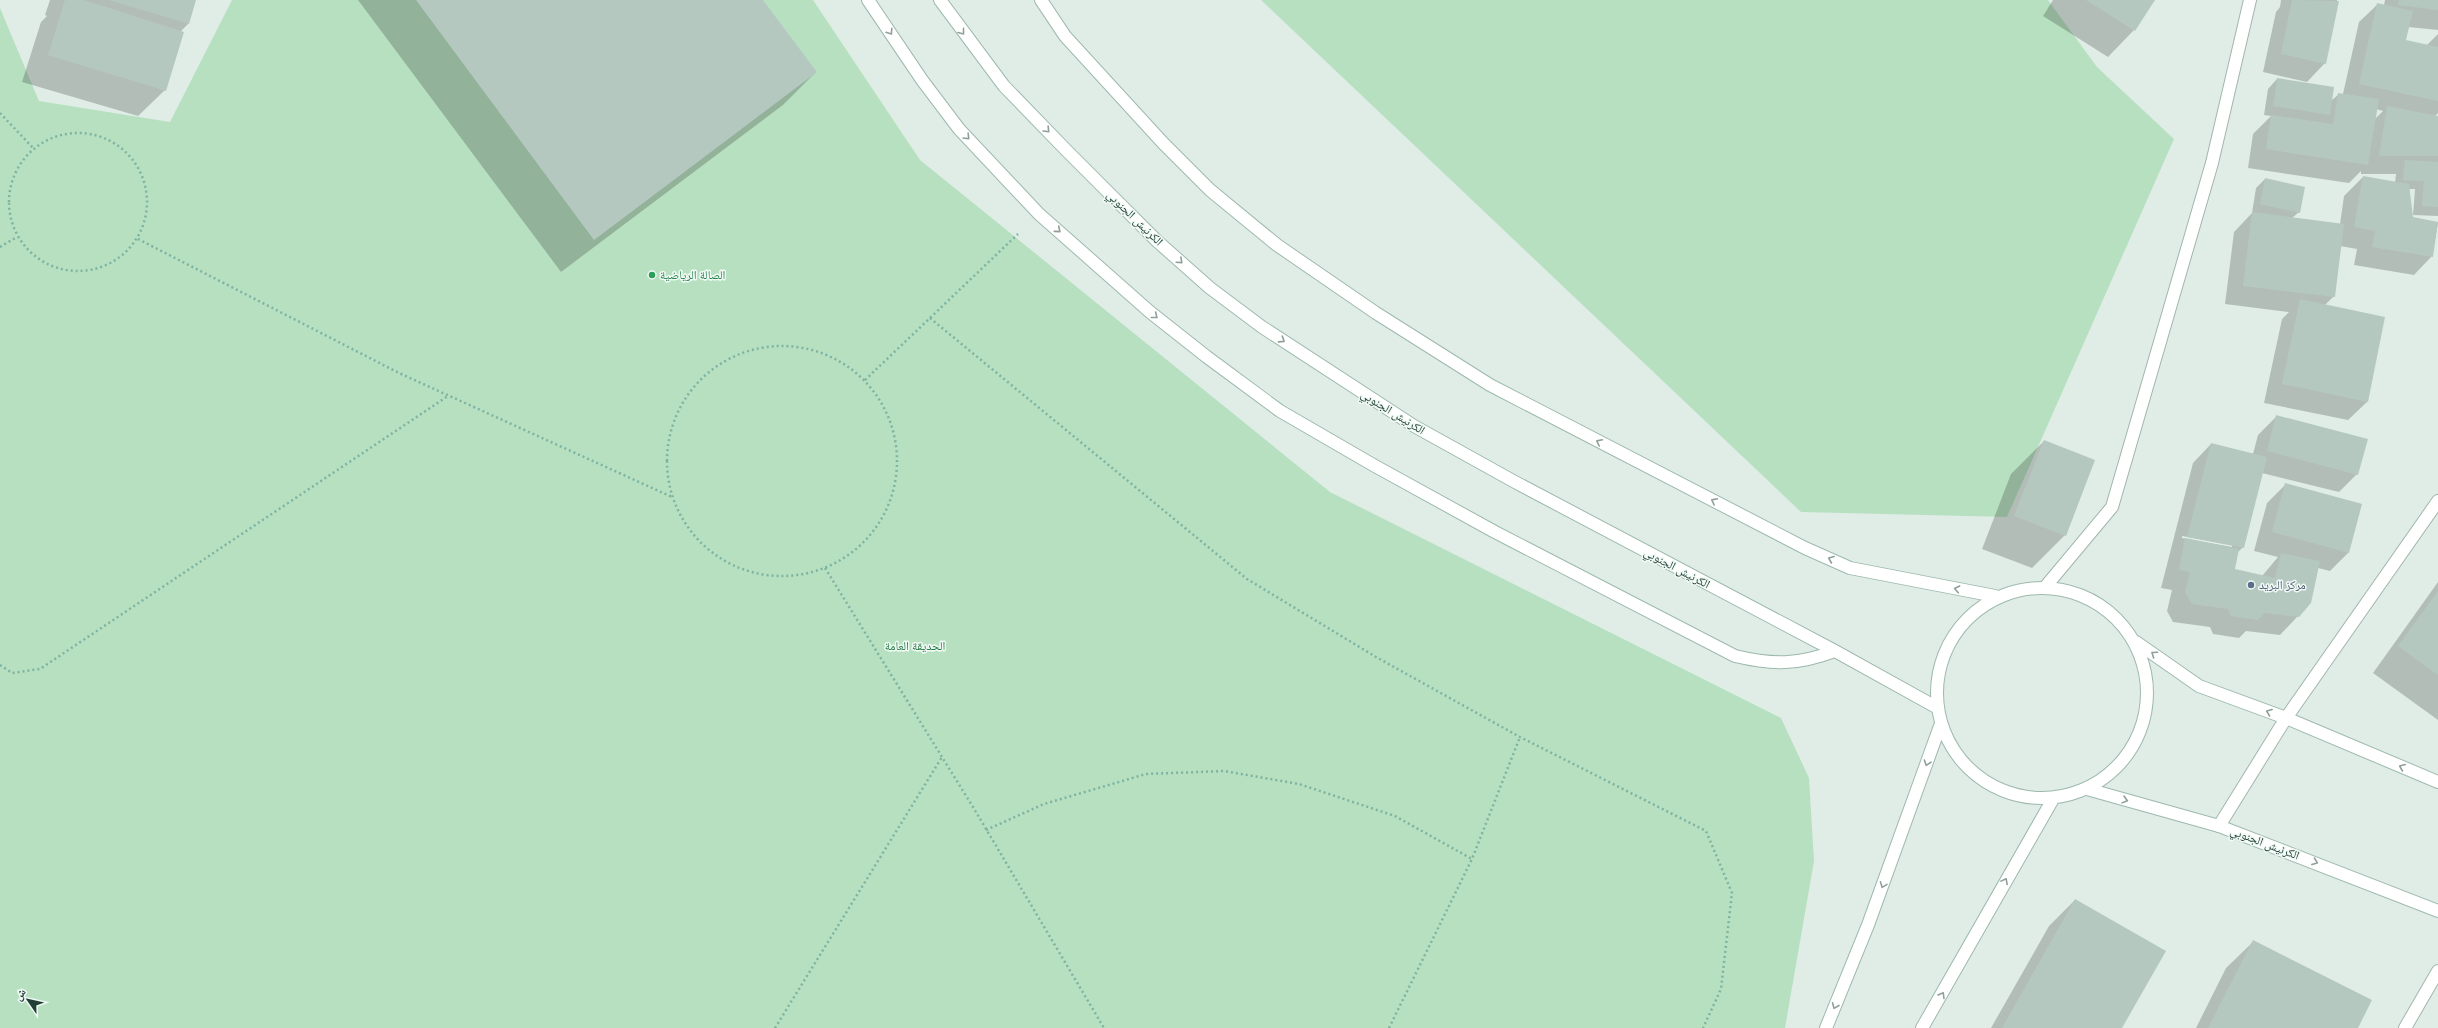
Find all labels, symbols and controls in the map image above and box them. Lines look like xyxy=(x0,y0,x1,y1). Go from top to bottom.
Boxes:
one-way arrow xyxy=(885,28,893,35)
one-way arrow xyxy=(958,28,965,35)
one-way arrow xyxy=(1042,126,1049,133)
one-way arrow xyxy=(962,132,970,140)
street label: الكرنيش الجنوبي xyxy=(1102,186,1168,251)
one-way arrow xyxy=(1053,225,1060,232)
one-way arrow xyxy=(1175,256,1182,263)
place label: الصالة الرياضية xyxy=(660,266,726,283)
marker: الصالة الرياضية xyxy=(647,270,657,280)
one-way arrow xyxy=(1150,311,1158,318)
one-way arrow xyxy=(1278,335,1285,343)
street label: الكرنيش الجنوبي xyxy=(1357,385,1429,440)
one-way arrow xyxy=(1596,439,1603,446)
one-way arrow xyxy=(1711,499,1719,506)
street label: الكرنيش الجنوبي xyxy=(1640,543,1713,594)
one-way arrow xyxy=(1827,556,1834,564)
place label: مركز البريد xyxy=(2259,576,2306,593)
marker: مركز البريد xyxy=(2246,580,2256,590)
one-way arrow xyxy=(1954,585,1960,593)
park label: الحديقة العامة xyxy=(885,637,945,654)
one-way arrow xyxy=(2151,652,2158,659)
one-way arrow xyxy=(2266,709,2273,717)
one-way arrow xyxy=(1923,759,1932,766)
one-way arrow xyxy=(2399,764,2406,772)
one-way arrow xyxy=(2122,795,2128,803)
street label: الكرنيش الجنوبي xyxy=(2227,822,2302,865)
one-way arrow xyxy=(2311,857,2318,865)
one-way arrow xyxy=(2001,878,2008,885)
one-way arrow xyxy=(1880,882,1888,889)
north arrow xyxy=(8,980,48,1020)
text: ش xyxy=(10,985,30,1004)
one-way arrow xyxy=(1937,992,1944,999)
one-way arrow xyxy=(1832,1003,1840,1010)

